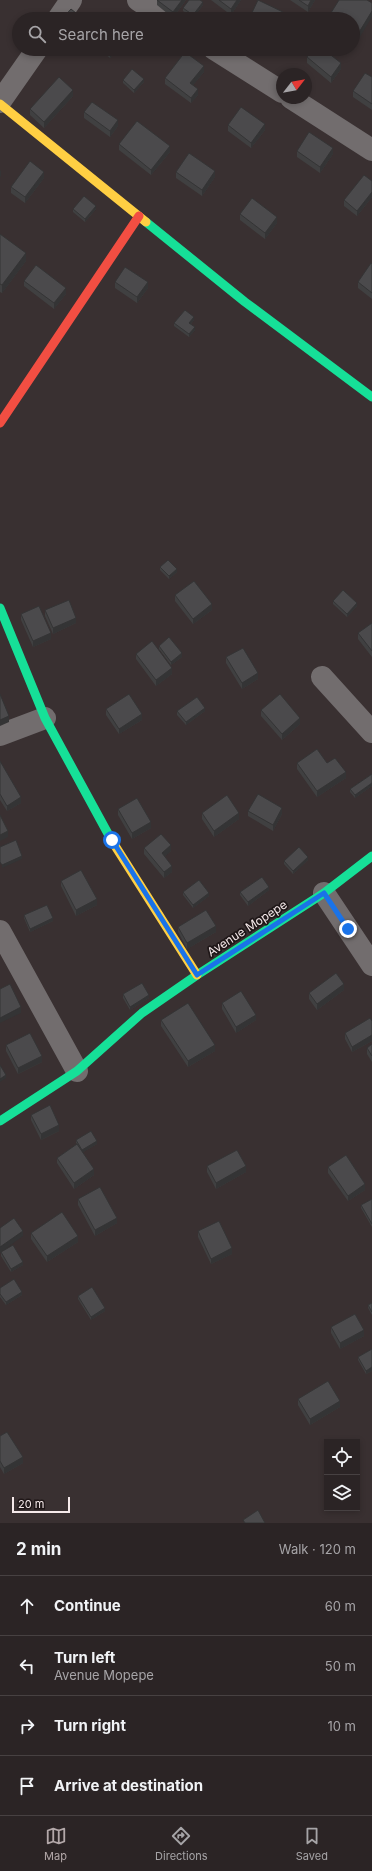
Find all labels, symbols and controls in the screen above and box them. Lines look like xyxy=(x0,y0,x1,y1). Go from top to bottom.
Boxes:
search box xyxy=(12,12,360,56)
icon: search xyxy=(26,23,48,45)
text: Search here xyxy=(58,25,144,44)
north arrow xyxy=(276,68,312,104)
route start xyxy=(103,831,121,849)
street label: Avenue Mopepe xyxy=(204,897,290,959)
route end xyxy=(339,920,357,938)
map controls xyxy=(324,1439,360,1511)
button: locate xyxy=(324,1439,360,1475)
button: layers xyxy=(324,1475,360,1511)
scale bar xyxy=(12,1495,70,1514)
text: 20 m xyxy=(18,1497,44,1511)
text: 2 min xyxy=(16,1539,61,1559)
text: Walk · 120 m xyxy=(279,1541,356,1557)
icon: ahead xyxy=(16,1595,38,1617)
text: Continue xyxy=(54,1596,121,1615)
text: 60 m xyxy=(325,1598,356,1614)
text: Turn left xyxy=(54,1648,115,1667)
icon: left xyxy=(16,1655,38,1677)
text: 50 m xyxy=(325,1658,356,1674)
text: Avenue Mopepe xyxy=(54,1667,154,1683)
icon: right xyxy=(16,1715,38,1737)
text: Turn right xyxy=(54,1716,126,1735)
text: 10 m xyxy=(327,1718,356,1734)
icon: arrive xyxy=(16,1775,38,1797)
text: Arrive at destination xyxy=(54,1776,203,1795)
tab: Map xyxy=(44,1825,67,1863)
tab: Directions xyxy=(155,1825,208,1863)
tab: Saved xyxy=(296,1825,328,1863)

